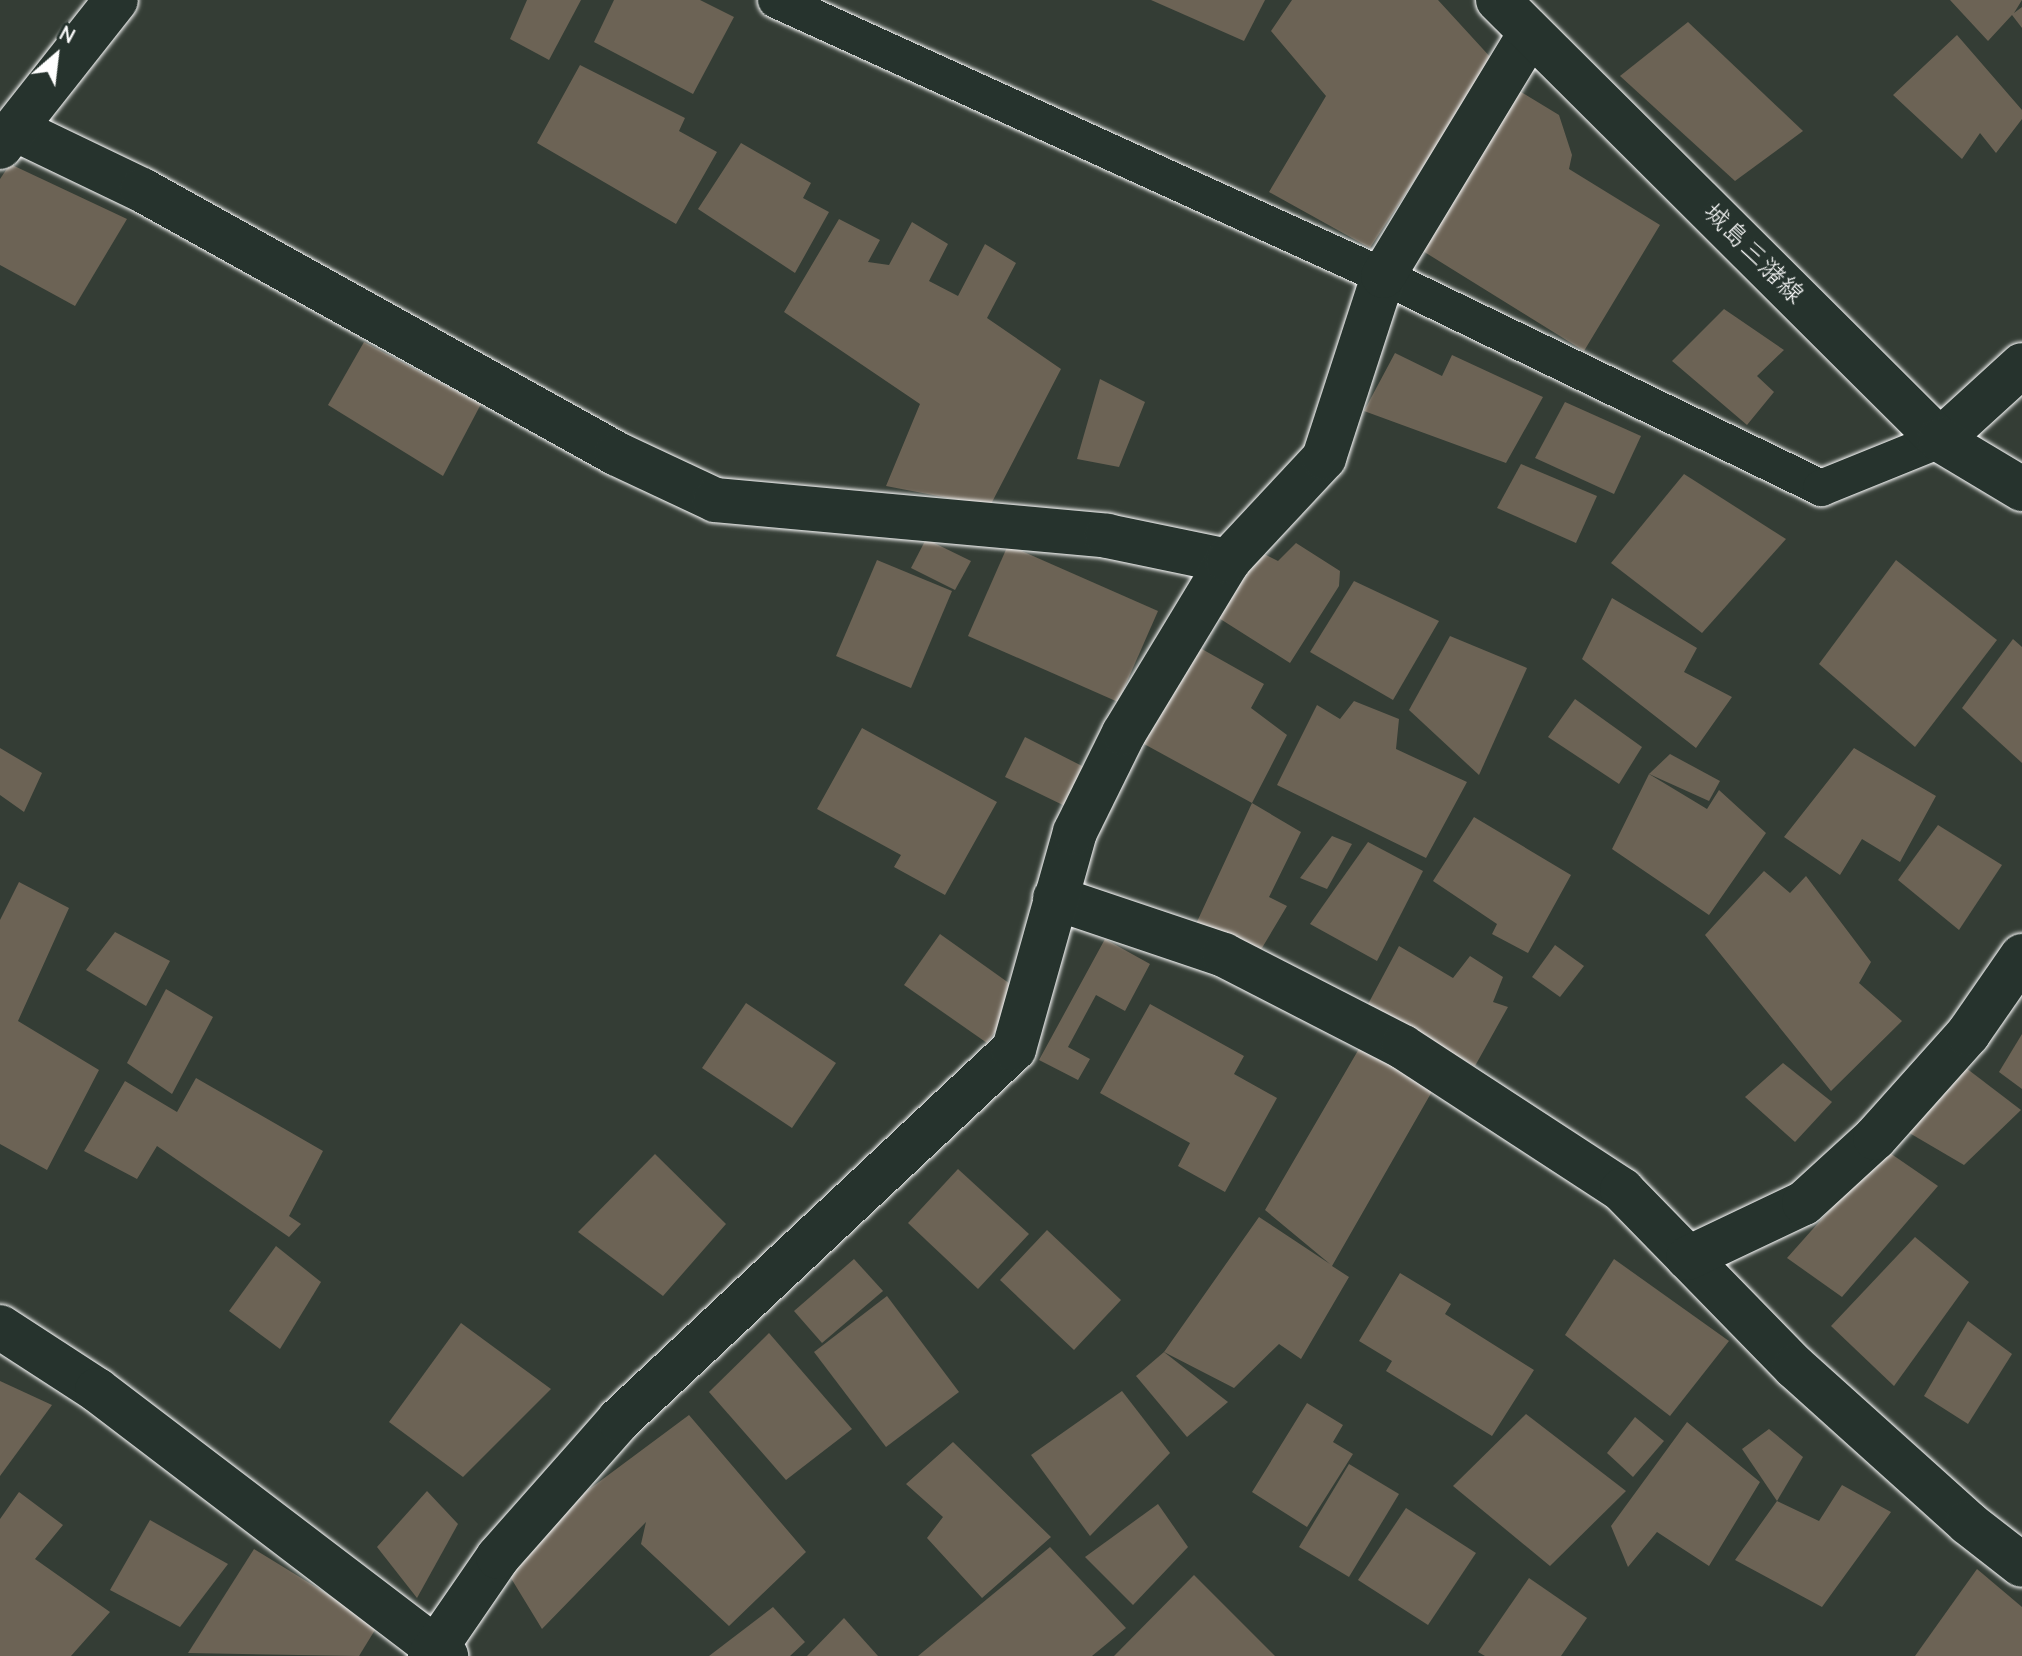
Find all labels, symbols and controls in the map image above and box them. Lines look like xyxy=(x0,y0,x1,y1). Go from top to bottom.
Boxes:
north arrow xyxy=(16,16,96,96)
text: N xyxy=(55,20,80,50)
street label: 城島三潴線 xyxy=(1696,197,1810,311)

